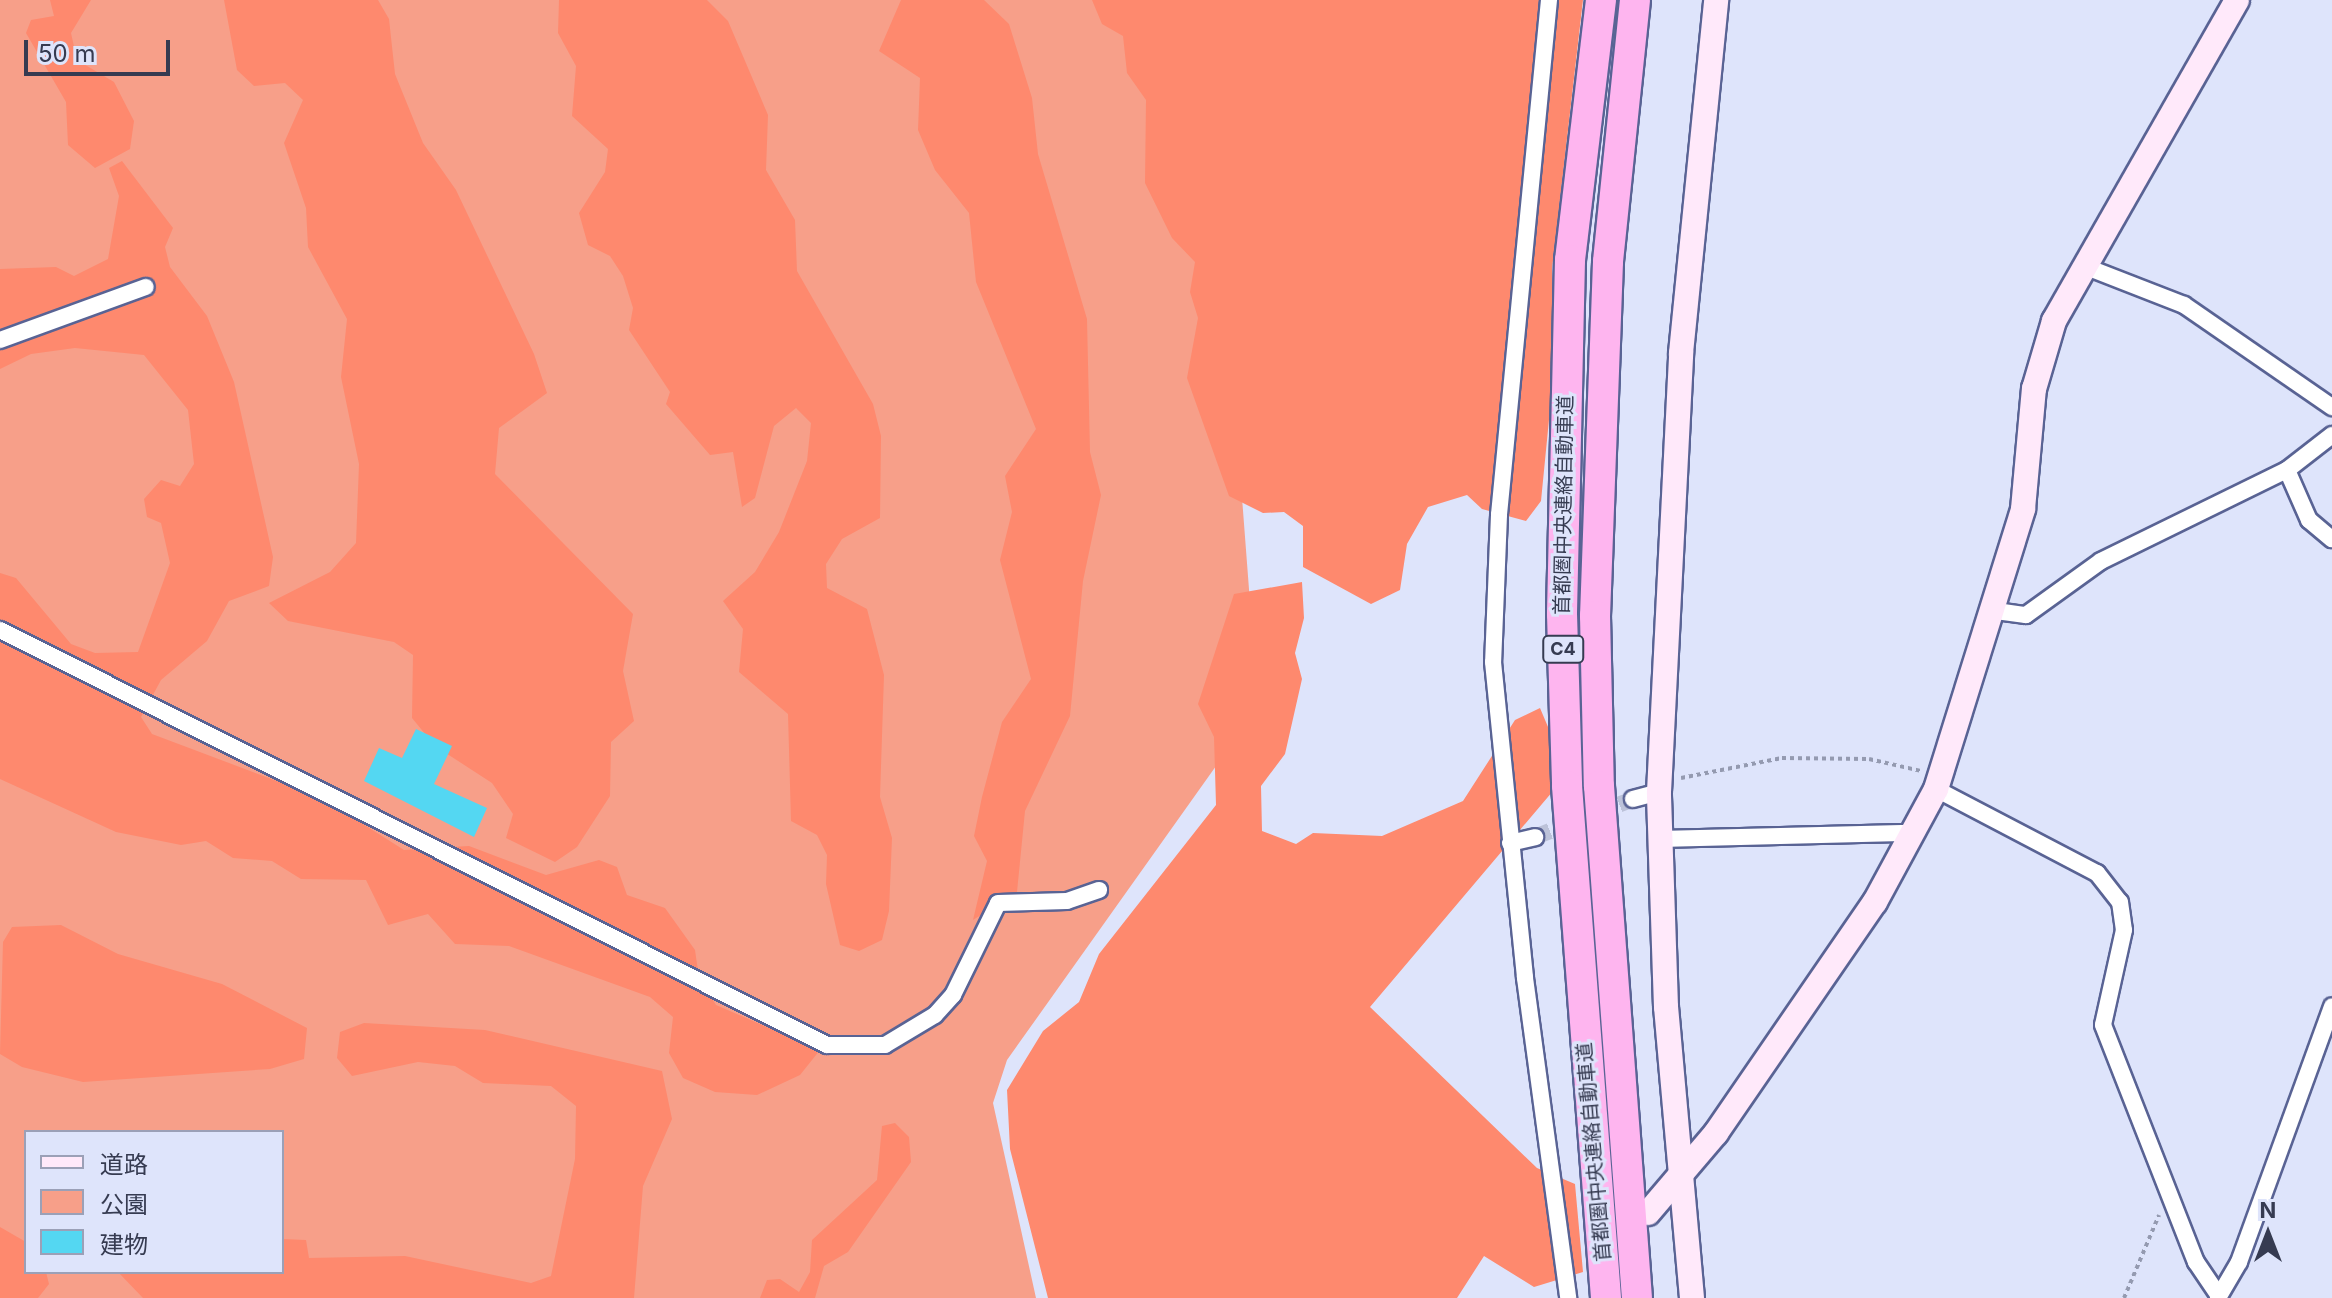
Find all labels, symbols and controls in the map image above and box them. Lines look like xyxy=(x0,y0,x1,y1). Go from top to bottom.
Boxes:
scale bar xyxy=(28,24,174,74)
text: 50 m xyxy=(38,39,96,68)
street label: 首都圏中央連絡自動車道 xyxy=(1550,395,1578,615)
road number: C4 xyxy=(1541,635,1585,663)
street label: 首都圏中央連絡自動車道 xyxy=(1572,1041,1616,1263)
legend xyxy=(24,1130,284,1274)
text: 道路 xyxy=(100,1150,148,1179)
text: 公園 xyxy=(100,1190,148,1219)
north arrow xyxy=(2228,1194,2308,1274)
text: N xyxy=(2260,1197,2276,1223)
text: 建物 xyxy=(100,1230,148,1259)

